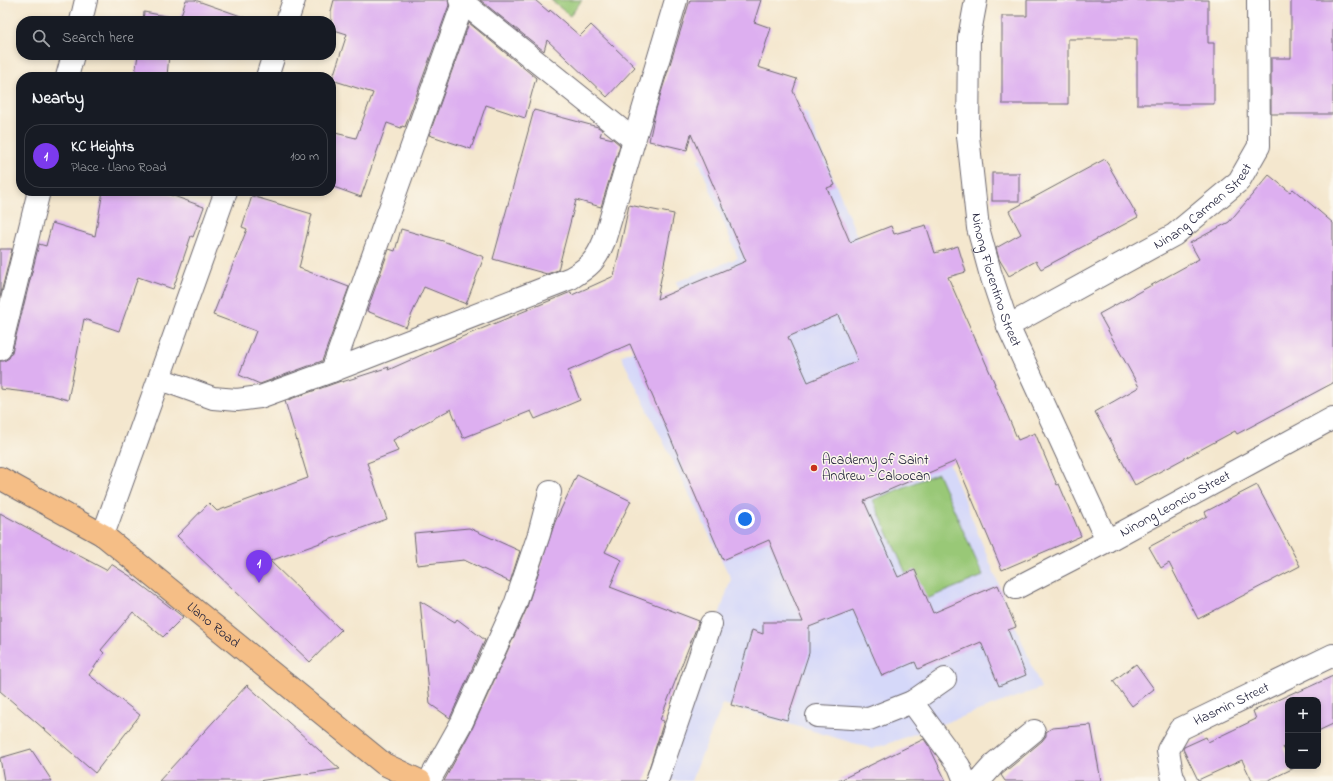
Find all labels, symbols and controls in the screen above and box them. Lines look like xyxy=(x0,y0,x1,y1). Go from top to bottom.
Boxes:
search box xyxy=(16,16,336,60)
icon: search xyxy=(30,27,52,49)
text: Search here xyxy=(62,27,134,49)
text: Nearby xyxy=(32,86,84,111)
text: KC Heights xyxy=(71,136,134,158)
text: 1 xyxy=(44,147,48,166)
text: 100 m xyxy=(290,147,319,166)
text: Place · Llano Road xyxy=(71,158,167,177)
street label: Ninang Carmen Street xyxy=(1150,159,1258,255)
street label: Ninong Florentino Street xyxy=(966,212,1027,351)
place label: Academy of Saint Andrew - Caloocan xyxy=(822,450,930,487)
marker: Academy of Saint Andrew - Caloocan xyxy=(809,463,819,473)
street label: Ninong Leoncio Street xyxy=(1116,465,1235,543)
your location xyxy=(735,509,755,529)
pin: 1 xyxy=(246,550,272,583)
street label: Llano Road xyxy=(182,597,245,653)
street label: Hasmin Street xyxy=(1190,677,1273,731)
map controls xyxy=(1285,697,1321,769)
button: + xyxy=(1285,697,1321,733)
button: − xyxy=(1285,733,1321,769)

